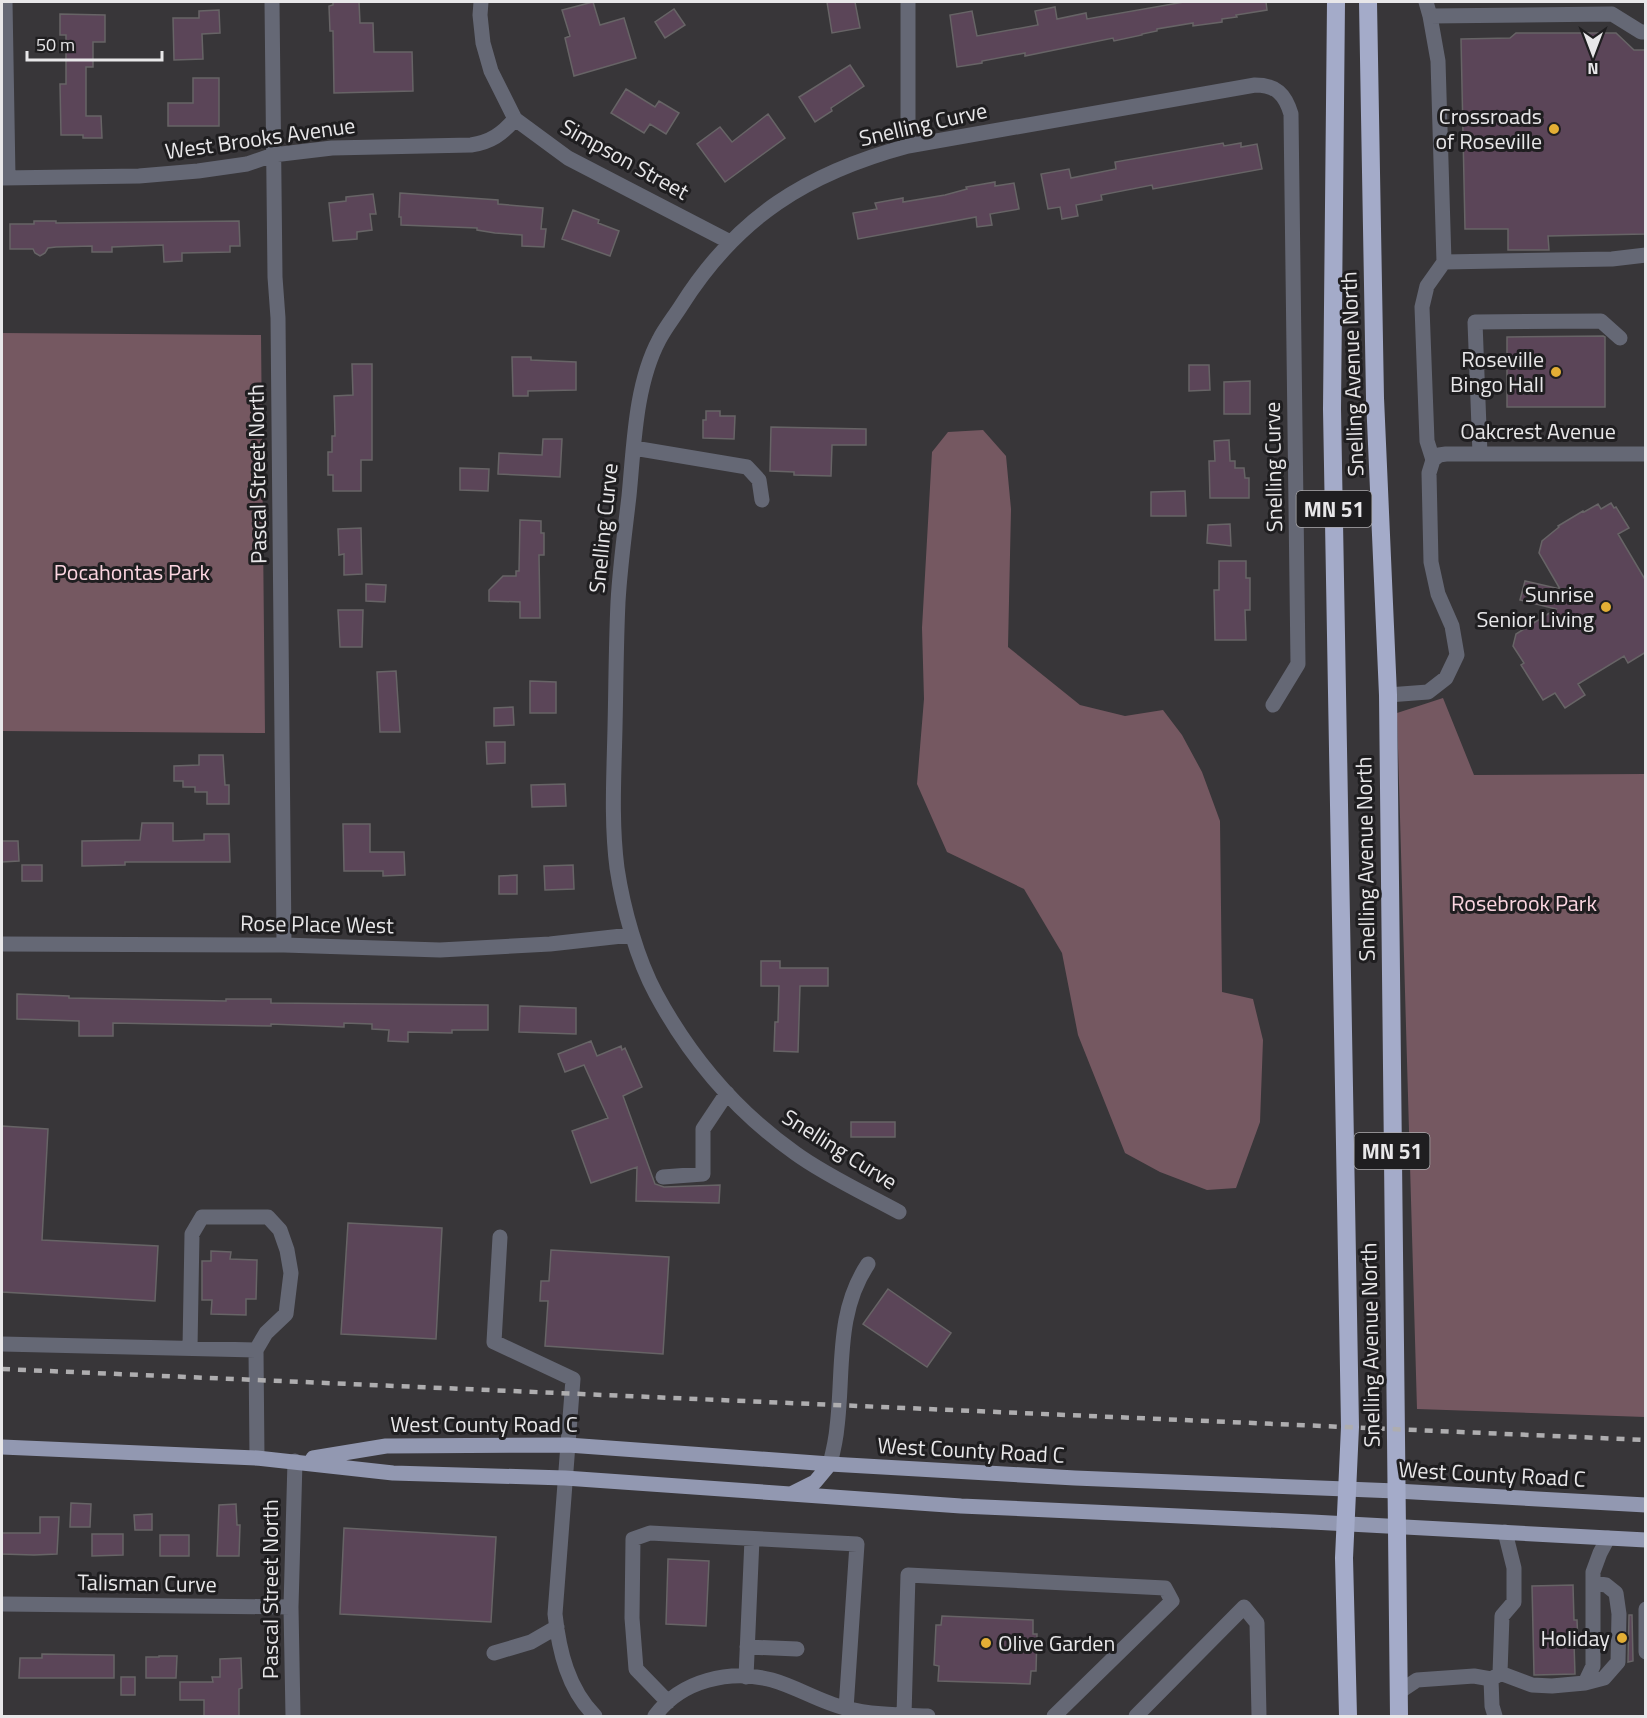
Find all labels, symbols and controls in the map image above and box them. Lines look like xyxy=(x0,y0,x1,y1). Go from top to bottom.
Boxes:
scale bar xyxy=(27,24,162,62)
north arrow xyxy=(1563,24,1623,84)
text: 50 m xyxy=(36,31,75,58)
text: N xyxy=(1587,57,1599,81)
street label: Snelling Curve xyxy=(856,93,990,155)
place label: Crossroads of Roseville xyxy=(1435,99,1542,158)
street label: West Brooks Avenue xyxy=(163,108,357,168)
street label: Simpson Street xyxy=(555,110,696,208)
marker: Crossroads of Roseville xyxy=(1547,122,1561,136)
street label: Snelling Avenue North xyxy=(1331,271,1373,477)
place label: Roseville Bingo Hall xyxy=(1450,342,1544,401)
marker: Roseville Bingo Hall xyxy=(1549,365,1563,379)
street label: Pascal Street North xyxy=(238,384,276,564)
street label: Snelling Curve xyxy=(1255,402,1291,532)
street label: Oakcrest Avenue xyxy=(1460,414,1616,448)
street label: Snelling Curve xyxy=(579,461,627,595)
road number: MN 51 xyxy=(1296,491,1372,527)
park label: Pocahontas Park xyxy=(54,555,211,589)
place label: Sunrise Senior Living xyxy=(1476,577,1594,636)
marker: Sunrise Senior Living xyxy=(1599,600,1613,614)
street label: Snelling Avenue North xyxy=(1346,756,1384,962)
park label: Rosebrook Park xyxy=(1451,886,1597,920)
street label: Rose Place West xyxy=(240,906,394,942)
street label: Snelling Curve xyxy=(776,1100,904,1198)
road number: MN 51 xyxy=(1354,1133,1430,1169)
street label: Snelling Avenue North xyxy=(1351,1242,1389,1448)
street label: West County Road C xyxy=(390,1407,578,1441)
street label: West County Road C xyxy=(877,1428,1065,1472)
street label: West County Road C xyxy=(1398,1452,1586,1496)
street label: Pascal Street North xyxy=(253,1499,287,1679)
street label: Talisman Curve xyxy=(77,1565,217,1601)
place label: Holiday xyxy=(1541,1621,1610,1655)
place label: Olive Garden xyxy=(998,1626,1115,1660)
marker: Holiday xyxy=(1615,1631,1629,1645)
marker: Olive Garden xyxy=(979,1636,993,1650)

